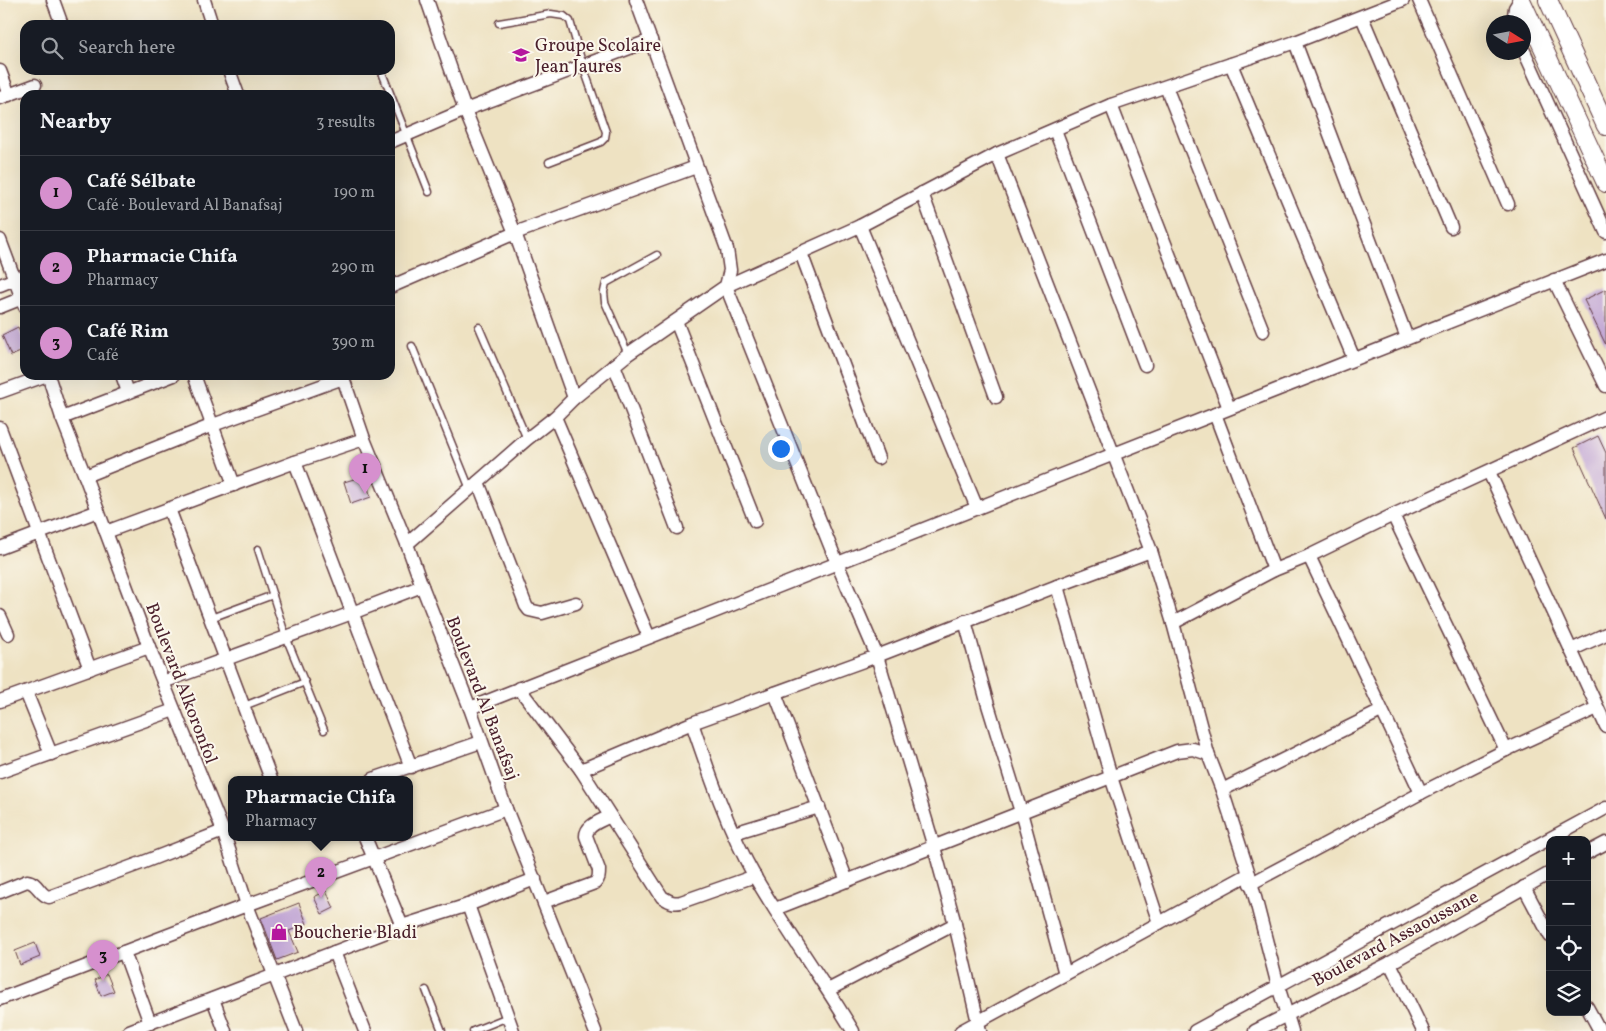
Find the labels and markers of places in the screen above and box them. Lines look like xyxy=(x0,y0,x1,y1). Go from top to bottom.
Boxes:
place label: Groupe Scolaire Jean Jaures xyxy=(535,34,661,80)
school or university icon: Groupe Scolaire Jean Jaures xyxy=(511,45,531,65)
pin: 1 xyxy=(349,453,381,494)
pin: 2 xyxy=(305,857,337,898)
place label: Boucherie Bladi xyxy=(293,921,417,946)
shop icon: Boucherie Bladi xyxy=(269,922,289,942)
pin: 3 xyxy=(87,940,119,981)

